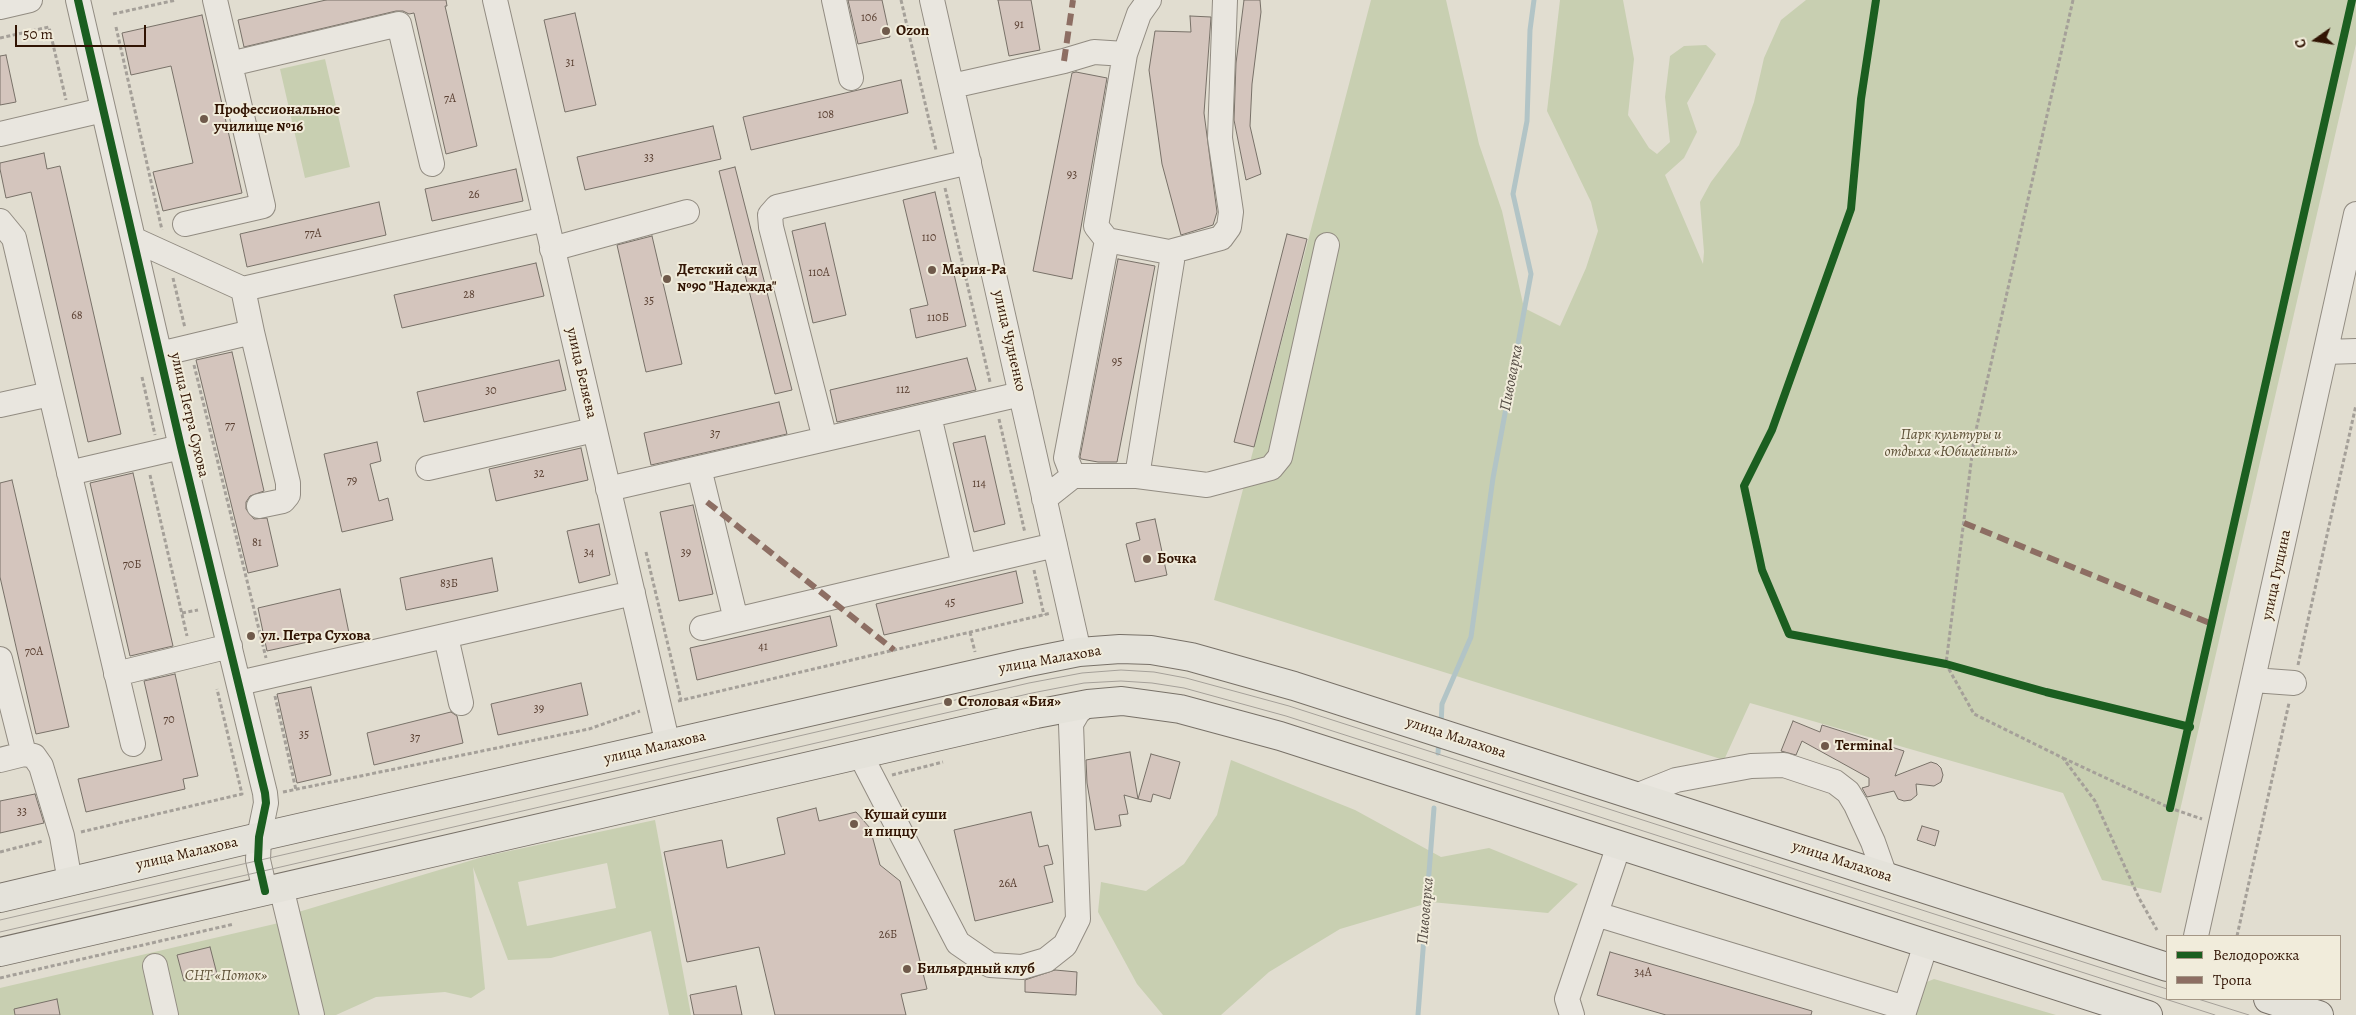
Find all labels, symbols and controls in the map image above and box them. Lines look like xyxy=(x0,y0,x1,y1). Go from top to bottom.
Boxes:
house number: 106 xyxy=(861,11,877,25)
scale bar xyxy=(18,15,149,47)
north arrow xyxy=(2291,15,2341,65)
house number: 91 xyxy=(1014,18,1024,32)
place label: Ozon xyxy=(896,22,929,40)
text: 50 m xyxy=(23,24,53,44)
marker: Ozon xyxy=(880,25,892,37)
text: С xyxy=(2291,37,2311,50)
house number: 31 xyxy=(565,56,575,70)
house number: 7А xyxy=(444,92,456,106)
place label: Профессиональное училище №16 xyxy=(214,101,340,136)
house number: 108 xyxy=(818,108,834,122)
marker: Профессиональное училище №16 xyxy=(198,113,210,125)
house number: 33 xyxy=(644,151,654,165)
house number: 93 xyxy=(1067,168,1077,182)
house number: 26 xyxy=(468,188,480,202)
house number: 77А xyxy=(304,227,322,241)
house number: 110 xyxy=(922,231,936,245)
place label: Детский сад №90 "Надежда" xyxy=(677,261,777,296)
place label: Мария-Ра xyxy=(942,261,1006,279)
marker: Мария-Ра xyxy=(926,264,938,276)
house number: 110А xyxy=(808,266,830,280)
marker: Детский сад №90 "Надежда" xyxy=(661,273,673,285)
house number: 28 xyxy=(463,288,475,302)
street label: улица Чудненко xyxy=(989,289,1029,393)
house number: 35 xyxy=(644,294,654,308)
house number: 68 xyxy=(71,309,83,323)
house number: 110Б xyxy=(927,311,949,325)
street label: улица Беляева xyxy=(562,326,600,420)
water label: Пивоварка xyxy=(1496,343,1528,413)
street label: улица Петра Сухова xyxy=(166,351,212,479)
house number: 95 xyxy=(1112,355,1122,369)
house number: 112 xyxy=(896,383,910,397)
house number: 30 xyxy=(485,384,497,398)
house number: 77 xyxy=(225,419,235,433)
park label: Парк культуры и отдыха «Юбилейный» xyxy=(1884,426,2018,461)
house number: 37 xyxy=(710,427,720,441)
house number: 32 xyxy=(534,467,544,481)
house number: 79 xyxy=(347,474,357,488)
house number: 114 xyxy=(972,477,986,491)
street label: улица Гущина xyxy=(2259,528,2295,622)
house number: 81 xyxy=(252,536,262,550)
house number: 34 xyxy=(584,546,594,560)
house number: 39 xyxy=(681,546,691,560)
place label: Бочка xyxy=(1157,550,1197,568)
marker: Бочка xyxy=(1141,553,1153,565)
house number: 70Б xyxy=(123,558,141,572)
house number: 83Б xyxy=(440,577,458,591)
house number: 45 xyxy=(945,596,955,610)
place label: ул. Петра Сухова xyxy=(261,627,371,645)
marker: ул. Петра Сухова xyxy=(245,630,257,642)
house number: 41 xyxy=(758,640,768,654)
street label: улица Малахова xyxy=(997,642,1103,678)
house number: 70А xyxy=(25,645,43,659)
place label: Столовая «Бия» xyxy=(958,693,1061,711)
marker: Столовая «Бия» xyxy=(942,696,954,708)
house number: 39 xyxy=(534,702,544,716)
house number: 70 xyxy=(163,713,175,727)
street label: улица Малахова xyxy=(1404,713,1508,763)
house number: 35 xyxy=(299,728,309,742)
street label: улица Малахова xyxy=(602,728,708,768)
house number: 37 xyxy=(410,731,420,745)
place label: Terminal xyxy=(1835,737,1892,755)
marker: Terminal xyxy=(1819,740,1831,752)
house number: 33 xyxy=(17,805,27,819)
place label: Кушай суши и пиццу xyxy=(864,806,947,841)
marker: Кушай суши и пиццу xyxy=(848,818,860,830)
street label: улица Малахова xyxy=(134,834,240,874)
street label: улица Малахова xyxy=(1790,837,1894,887)
house number: 26А xyxy=(999,877,1017,891)
water label: Пивоварка xyxy=(1414,877,1438,945)
house number: 26Б xyxy=(879,928,897,942)
legend xyxy=(2166,935,2341,1000)
text: Велодорожка xyxy=(2213,945,2300,965)
place label: Бильярдный клуб xyxy=(917,960,1035,978)
marker: Бильярдный клуб xyxy=(901,963,913,975)
house number: 34А xyxy=(1634,966,1652,980)
park label: СНТ «Поток» xyxy=(185,967,267,985)
text: Тропа xyxy=(2213,970,2252,990)

